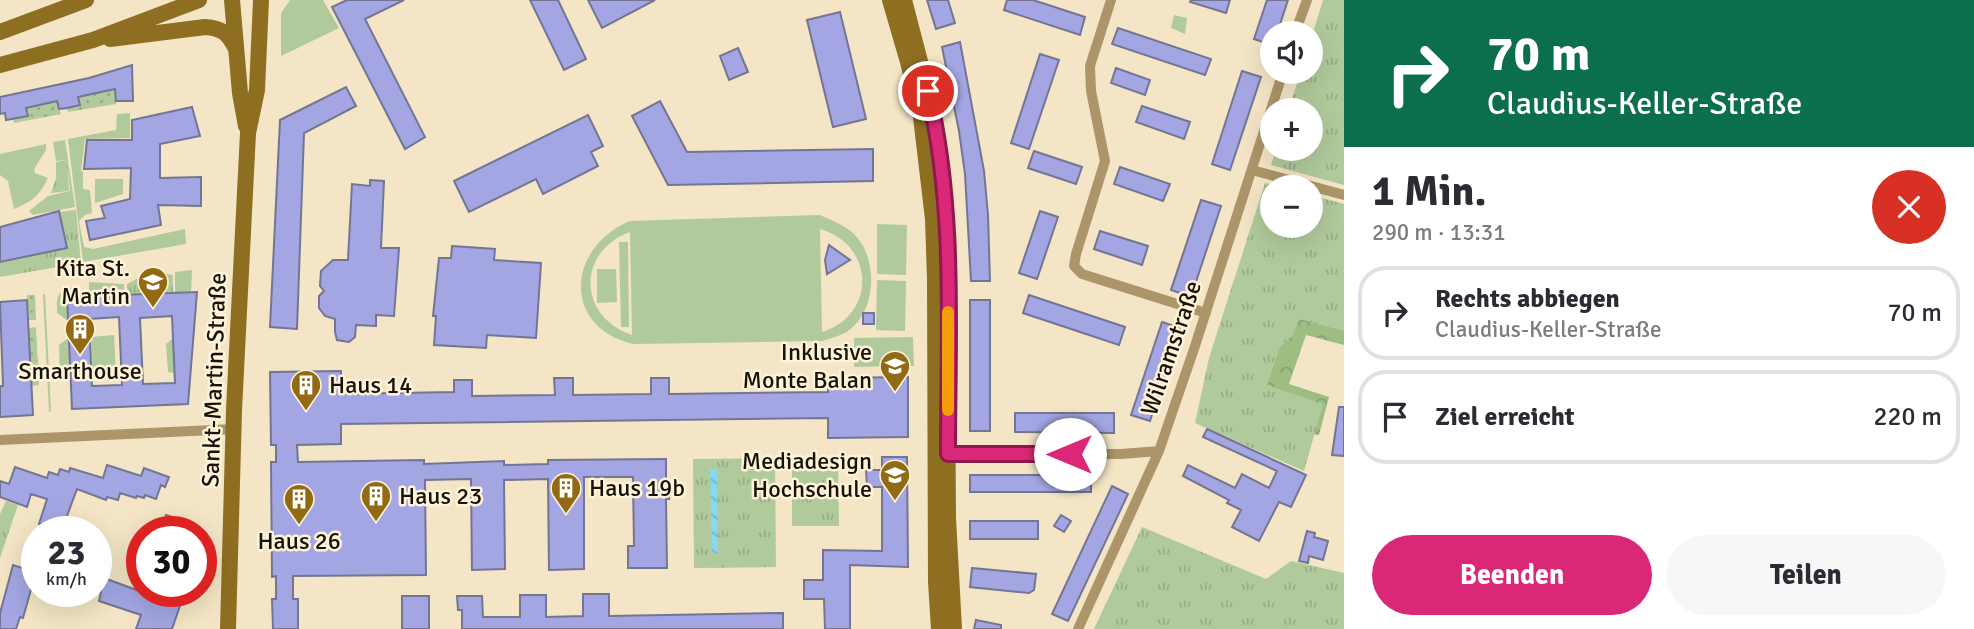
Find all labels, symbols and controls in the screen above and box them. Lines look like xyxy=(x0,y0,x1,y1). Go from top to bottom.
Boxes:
map controls xyxy=(1260,21,1323,238)
button: sound xyxy=(1260,21,1323,84)
text: 70 m xyxy=(1487,24,1590,84)
icon: right xyxy=(1372,28,1463,119)
pin xyxy=(898,61,958,121)
icon: arrive xyxy=(909,72,947,110)
text: Claudius-Keller-Straße xyxy=(1487,84,1802,123)
button: + xyxy=(1260,98,1323,161)
text: 1 Min. xyxy=(1372,166,1486,217)
button: close xyxy=(1872,170,1946,244)
button: − xyxy=(1260,175,1323,238)
text: 290 m · 13:31 xyxy=(1372,218,1506,247)
place label: Kita St. Martin xyxy=(55,253,130,311)
school or university icon: Kita St. Martin xyxy=(136,265,170,309)
street label: Sankt-Martin-Straße xyxy=(195,272,233,488)
street label: Wilramstraße xyxy=(1134,277,1208,419)
text: Rechts abbiegen xyxy=(1435,283,1620,315)
icon: right xyxy=(1376,294,1414,332)
text: 70 m xyxy=(1887,297,1942,329)
building icon: Smarthouse xyxy=(63,312,97,356)
text: Claudius-Keller-Straße xyxy=(1435,315,1662,344)
place label: Inklusive Monte Balan xyxy=(743,337,872,395)
school or university icon: Inklusive Monte Balan xyxy=(878,349,912,393)
place label: Smarthouse xyxy=(18,356,142,386)
building icon: Haus 14 xyxy=(289,368,323,412)
place label: Haus 14 xyxy=(329,370,412,400)
icon: arrive xyxy=(1376,398,1414,436)
text: Ziel erreicht xyxy=(1435,401,1575,433)
text: 220 m xyxy=(1873,401,1942,433)
position arrow xyxy=(1033,417,1107,491)
place label: Mediadesign Hochschule xyxy=(742,446,872,504)
school or university icon: Mediadesign Hochschule xyxy=(878,458,912,502)
building icon: Haus 19b xyxy=(549,471,583,515)
place label: Haus 19b xyxy=(589,473,685,503)
building icon: Haus 23 xyxy=(359,479,393,523)
place label: Haus 23 xyxy=(399,481,482,511)
building icon: Haus 26 xyxy=(282,482,316,526)
speed limit sign: 30 xyxy=(126,516,217,607)
place label: Haus 26 xyxy=(257,526,341,556)
text: 23 xyxy=(48,531,85,574)
button: Beenden xyxy=(1372,535,1652,615)
button: Teilen xyxy=(1666,535,1946,615)
text: km/h xyxy=(46,568,87,590)

